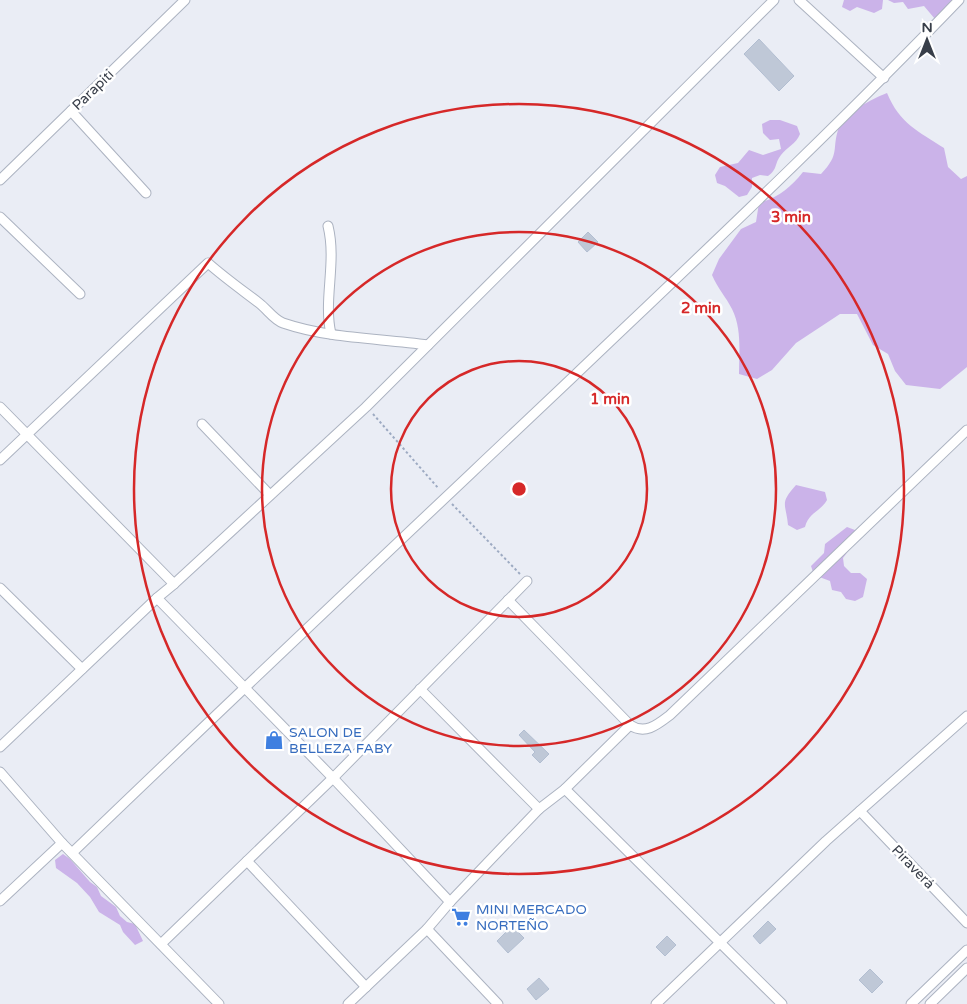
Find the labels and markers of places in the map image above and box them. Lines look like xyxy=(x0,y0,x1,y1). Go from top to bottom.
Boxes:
centre of rings xyxy=(510,480,528,498)
place label: SALON DE BELLEZA FABY xyxy=(289,724,392,757)
shop icon: SALON DE BELLEZA FABY xyxy=(263,729,285,751)
place label: MINI MERCADO NORTEÑO xyxy=(476,901,587,934)
supermarket icon: MINI MERCADO NORTEÑO xyxy=(450,906,472,928)

